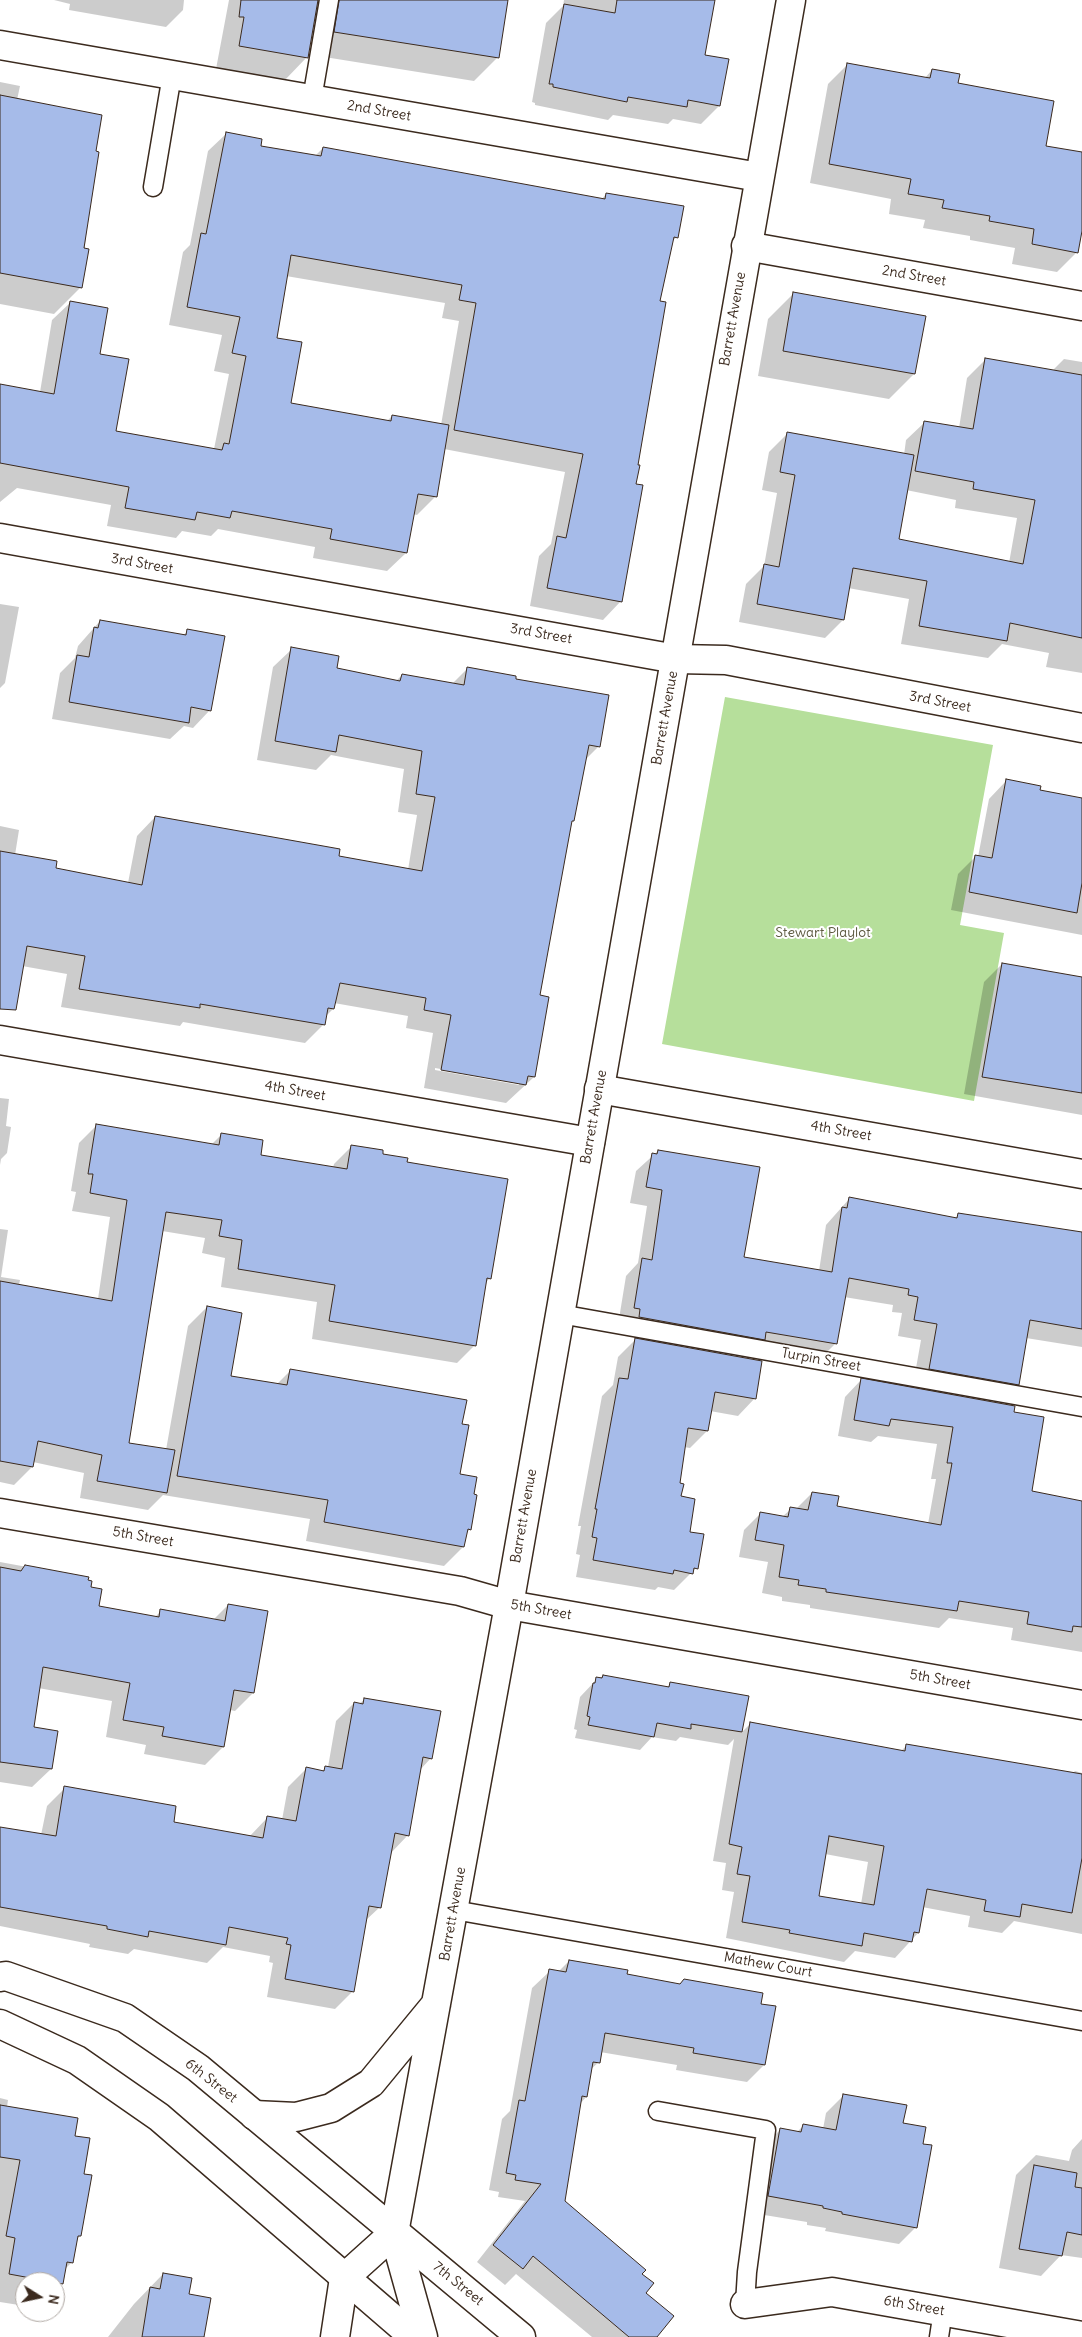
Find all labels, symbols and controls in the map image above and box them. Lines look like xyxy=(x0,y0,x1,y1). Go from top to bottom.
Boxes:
street label: 2nd Street xyxy=(346,97,412,125)
street label: 2nd Street xyxy=(881,262,947,290)
street label: Barrett Avenue xyxy=(716,271,750,367)
street label: 3rd Street xyxy=(110,550,174,578)
street label: 3rd Street xyxy=(509,620,573,648)
street label: Barrett Avenue xyxy=(648,670,682,766)
street label: 3rd Street xyxy=(908,688,972,716)
park label: Stewart Playlot xyxy=(775,925,871,941)
street label: Barrett Avenue xyxy=(577,1069,611,1165)
street label: 4th Street xyxy=(263,1077,327,1105)
street label: 4th Street xyxy=(809,1117,873,1145)
street label: Turpin Street xyxy=(780,1345,862,1375)
street label: Barrett Avenue xyxy=(507,1468,541,1564)
street label: 5th Street xyxy=(111,1523,175,1551)
street label: 5th Street xyxy=(509,1596,573,1624)
street label: 5th Street xyxy=(908,1666,972,1694)
street label: Barrett Avenue xyxy=(436,1866,470,1962)
street label: Mathew Court xyxy=(722,1949,814,1981)
street label: 6th Street xyxy=(182,2055,240,2107)
street label: 7th Street xyxy=(429,2258,487,2310)
north arrow xyxy=(15,2272,65,2322)
street label: 6th Street xyxy=(882,2292,946,2320)
text: N xyxy=(44,2293,63,2306)

